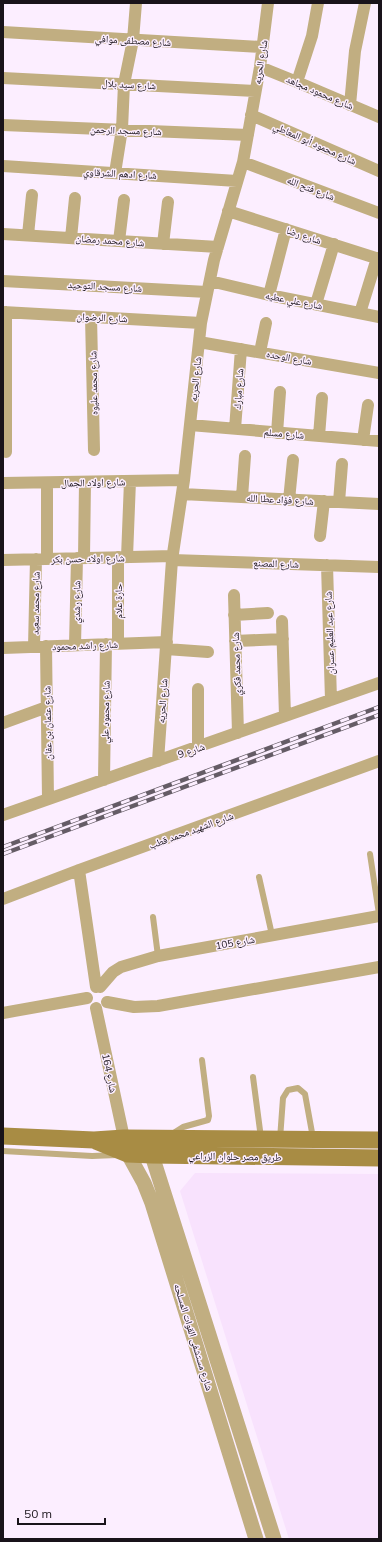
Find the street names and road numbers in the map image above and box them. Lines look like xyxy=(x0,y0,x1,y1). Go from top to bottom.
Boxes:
street label: شارع مصطفى موافي xyxy=(94,32,172,51)
street label: شارع الحريه xyxy=(251,39,270,85)
street label: شارع محمود مجاهد xyxy=(284,72,356,113)
street label: شارع سيد بلال xyxy=(102,77,157,92)
street label: شارع محمود أبو المعاطي xyxy=(271,119,359,169)
street label: شارع مسجد الرحمن xyxy=(90,123,162,138)
street label: شارع ادهم الشرقاوي xyxy=(83,165,158,183)
street label: شارع فتح الله xyxy=(285,173,337,204)
street label: شارع رضا xyxy=(285,224,323,247)
street label: شارع محمد رمضان xyxy=(75,232,145,249)
street label: شارع مسجد التوحيد xyxy=(68,278,143,295)
street label: شارع علي عطيه xyxy=(264,289,324,314)
street label: شارع الرضوان xyxy=(76,310,128,325)
street label: شارع الوحده xyxy=(265,347,313,368)
street label: شارع محمد عليوه xyxy=(86,350,101,415)
street label: شارع الحريه xyxy=(187,356,204,402)
street label: شارع مبارك xyxy=(231,368,246,410)
street label: شارع مسلم xyxy=(263,425,305,443)
street label: شارع اولاد الجمال xyxy=(61,475,126,490)
street label: شارع فؤاد عطا الله xyxy=(246,491,314,508)
street label: شارع اولاد حسن بكر xyxy=(50,551,125,566)
street label: شارع المصنع xyxy=(253,556,299,571)
street label: شارع محمد سعيد xyxy=(28,571,43,635)
street label: شارع رشدي xyxy=(70,580,85,624)
street label: حارة علام xyxy=(112,583,126,619)
street label: شارع عبد العليم عسران xyxy=(322,591,338,675)
street label: شارع محمد فكري xyxy=(229,632,246,696)
street label: شارع راشد محمود xyxy=(52,638,119,653)
street label: شارع الحريه xyxy=(154,678,171,724)
street label: شارع محمود علي xyxy=(98,680,114,744)
street label: شارع عثمان بن عفان xyxy=(40,686,55,760)
street label: شارع 9 xyxy=(176,740,207,761)
street label: شارع الشهيد محمد قطب xyxy=(147,809,236,852)
street label: شارع 105 xyxy=(214,933,256,952)
street label: شارع 164 xyxy=(99,1052,120,1094)
street label: طريق مصر حلوان الزراعي xyxy=(188,1149,282,1165)
street label: شارع مستشفى القوات المسلحه xyxy=(171,1282,216,1393)

